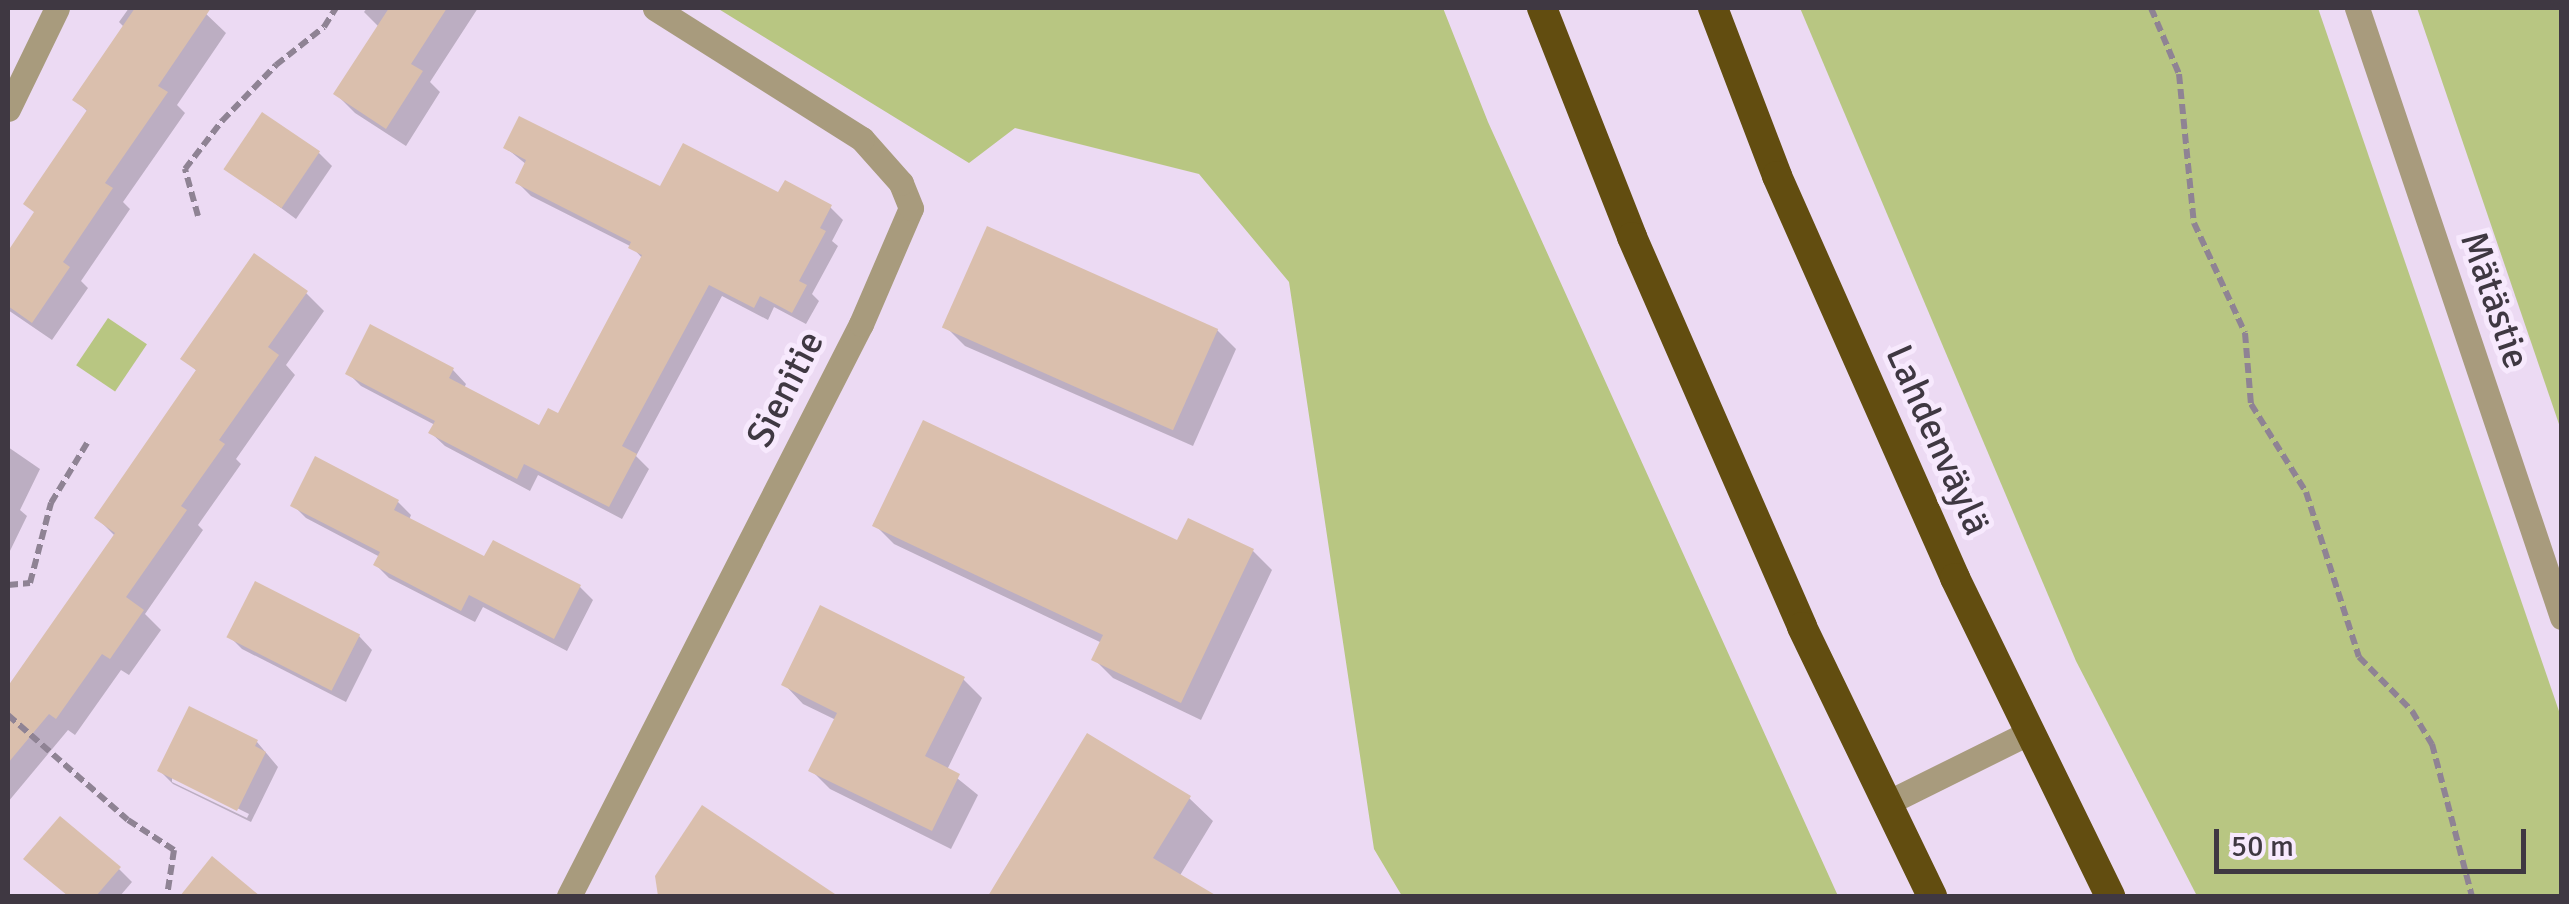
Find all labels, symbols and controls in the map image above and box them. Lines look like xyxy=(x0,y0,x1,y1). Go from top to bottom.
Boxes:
street label: Mätästie xyxy=(2450,226,2540,374)
street label: Sienitie xyxy=(736,323,834,455)
street label: Lahdenväylä xyxy=(1876,338,2000,542)
scale bar xyxy=(2219,809,2532,871)
text: 50 m xyxy=(2231,828,2294,865)

